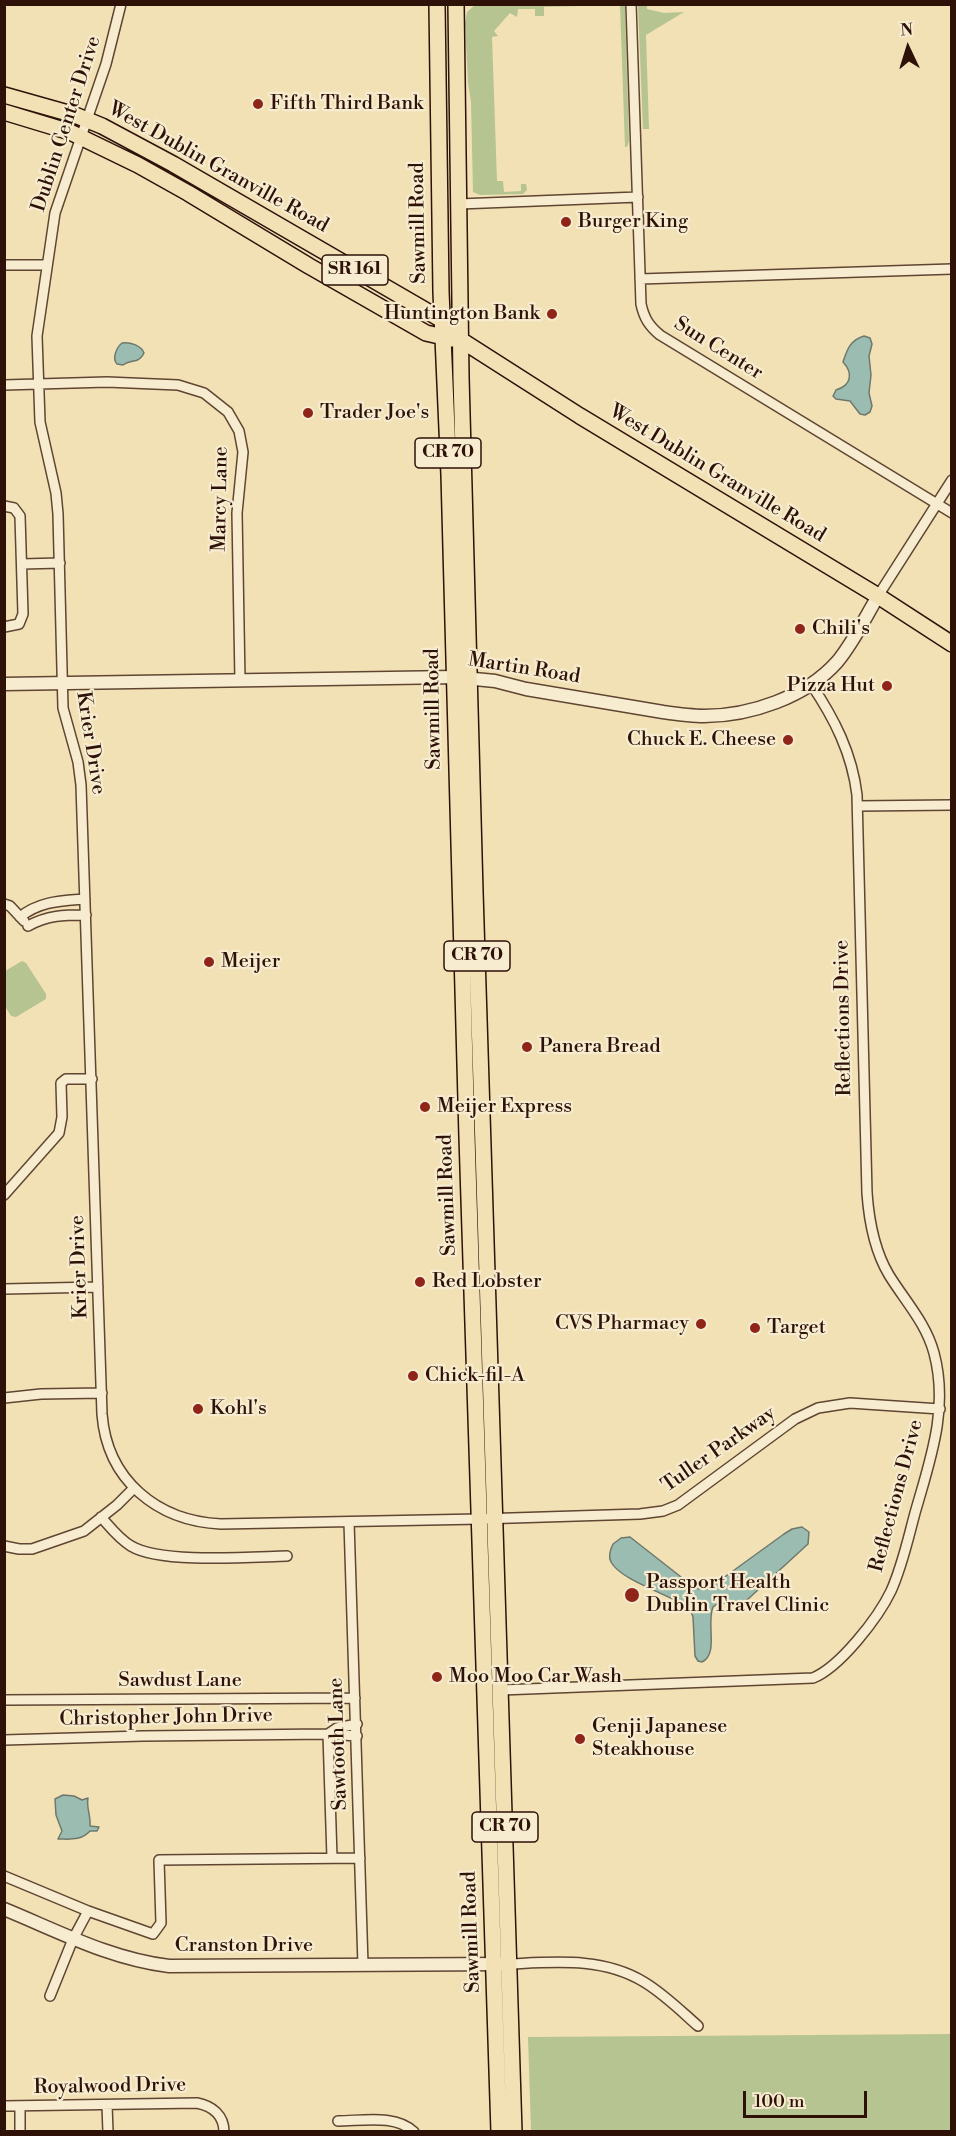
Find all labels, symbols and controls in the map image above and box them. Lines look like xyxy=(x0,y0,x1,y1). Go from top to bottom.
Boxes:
north arrow xyxy=(878,18,938,78)
text: N xyxy=(900,20,914,40)
street label: Dublin Center Drive xyxy=(27,33,107,215)
place label: Fifth Third Bank xyxy=(270,92,424,116)
street label: West Dublin Granville Road xyxy=(104,97,332,239)
marker: Fifth Third Bank xyxy=(251,97,265,111)
street label: Sawmill Road xyxy=(406,162,432,284)
place label: Burger King xyxy=(578,210,688,234)
marker: Burger King xyxy=(559,215,573,229)
road number: SR 161 xyxy=(322,255,388,285)
place label: Huntington Bank xyxy=(384,302,540,326)
marker: Huntington Bank xyxy=(545,307,559,321)
street label: Sun Center xyxy=(669,312,767,386)
street label: West Dublin Granville Road xyxy=(604,400,830,548)
place label: Trader Joe's xyxy=(320,401,429,425)
marker: Trader Joe's xyxy=(301,406,315,420)
road number: CR 70 xyxy=(415,438,481,468)
street label: Marcy Lane xyxy=(208,446,234,552)
place label: Chili's xyxy=(812,617,870,641)
marker: Chili's xyxy=(793,622,807,636)
street label: Sawmill Road xyxy=(421,648,447,770)
street label: Martin Road xyxy=(466,648,582,690)
place label: Pizza Hut xyxy=(787,674,875,698)
marker: Pizza Hut xyxy=(880,679,894,693)
street label: Krier Drive xyxy=(70,690,110,796)
place label: Chuck E. Cheese xyxy=(627,728,776,752)
marker: Chuck E. Cheese xyxy=(781,733,795,747)
street label: Reflections Drive xyxy=(831,939,857,1097)
road number: CR 70 xyxy=(444,941,510,971)
place label: Meijer xyxy=(221,950,280,974)
marker: Meijer xyxy=(202,955,216,969)
place label: Panera Bread xyxy=(539,1035,661,1059)
marker: Panera Bread xyxy=(520,1040,534,1054)
place label: Meijer Express xyxy=(437,1095,572,1119)
marker: Meijer Express xyxy=(418,1100,432,1114)
street label: Sawmill Road xyxy=(434,1134,462,1256)
street label: Krier Drive xyxy=(66,1215,94,1319)
place label: Red Lobster xyxy=(432,1270,542,1294)
marker: Red Lobster xyxy=(413,1275,427,1289)
place label: CVS Pharmacy xyxy=(555,1312,689,1336)
place label: Target xyxy=(767,1316,826,1340)
marker: CVS Pharmacy xyxy=(694,1317,708,1331)
marker: Target xyxy=(748,1321,762,1335)
place label: Chick-fil-A xyxy=(425,1364,525,1388)
marker: Chick-fil-A xyxy=(406,1369,420,1383)
place label: Kohl's xyxy=(210,1397,267,1421)
marker: Kohl's xyxy=(191,1402,205,1416)
street label: Tuller Parkway xyxy=(657,1402,781,1498)
street label: Reflections Drive xyxy=(865,1417,929,1575)
place label: Passport Health Dublin Travel Clinic xyxy=(646,1571,829,1618)
marker: Passport Health Dublin Travel Clinic xyxy=(623,1586,641,1604)
place label: Moo Moo Car Wash xyxy=(449,1665,622,1689)
street label: Sawdust Lane xyxy=(118,1669,242,1693)
marker: Moo Moo Car Wash xyxy=(430,1670,444,1684)
street label: Sawtooth Lane xyxy=(325,1677,353,1811)
street label: Christopher John Drive xyxy=(59,1704,273,1732)
place label: Genji Japanese Steakhouse xyxy=(592,1715,727,1762)
marker: Genji Japanese Steakhouse xyxy=(573,1732,587,1746)
road number: CR 70 xyxy=(472,1812,538,1842)
street label: Sawmill Road xyxy=(458,1871,486,1993)
street label: Cranston Drive xyxy=(175,1934,313,1958)
street label: Royalwood Drive xyxy=(33,2074,187,2100)
scale bar xyxy=(746,2079,870,2117)
text: 100 m xyxy=(754,2090,805,2113)

